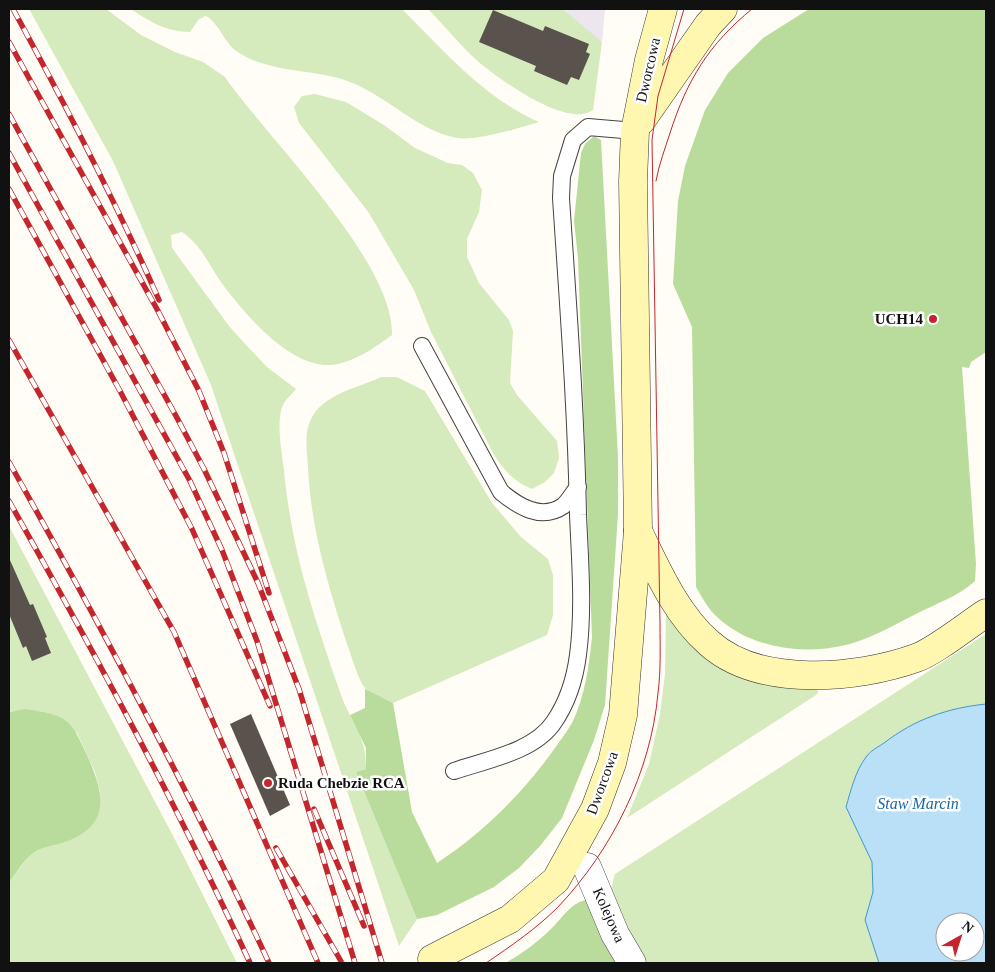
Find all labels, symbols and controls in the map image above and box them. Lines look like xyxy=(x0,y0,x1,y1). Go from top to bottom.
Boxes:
street label: Dworcowa xyxy=(633,36,663,104)
place label: UCH14 xyxy=(875,311,923,327)
marker: UCH14 xyxy=(927,313,939,325)
street label: Dworcowa xyxy=(583,749,621,817)
place label: Ruda Chebzie RCA xyxy=(278,775,405,791)
marker: Ruda Chebzie RCA xyxy=(262,777,274,789)
water label: Staw Marcin xyxy=(877,795,959,812)
street label: Kolejowa xyxy=(590,885,628,945)
north arrow xyxy=(935,912,985,962)
text: N xyxy=(959,918,977,936)

